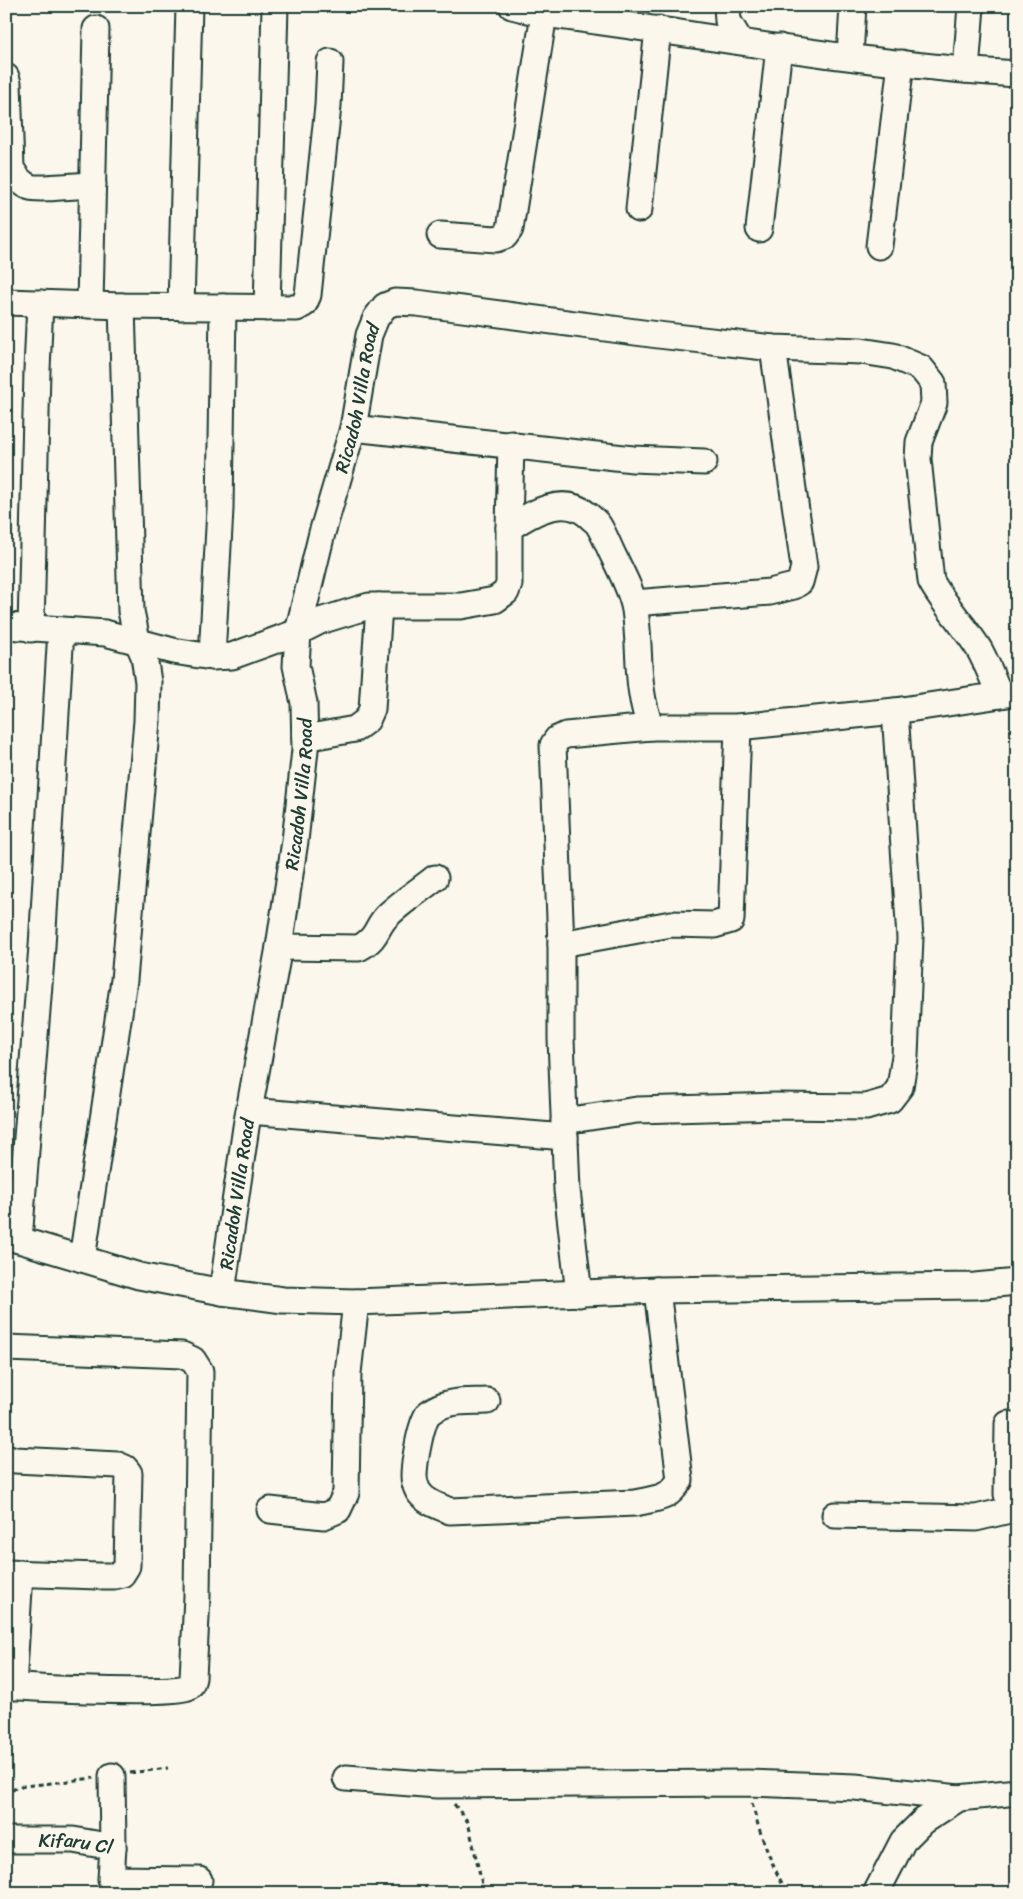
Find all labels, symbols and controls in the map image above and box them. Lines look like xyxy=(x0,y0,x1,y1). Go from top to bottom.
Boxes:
street label: Ricadoh Villa Road xyxy=(324,316,390,477)
street label: Ricadoh Villa Road xyxy=(274,716,322,872)
street label: Ricadoh Villa Road xyxy=(209,1114,264,1272)
street label: Kifaru Cl xyxy=(39,1824,116,1863)

